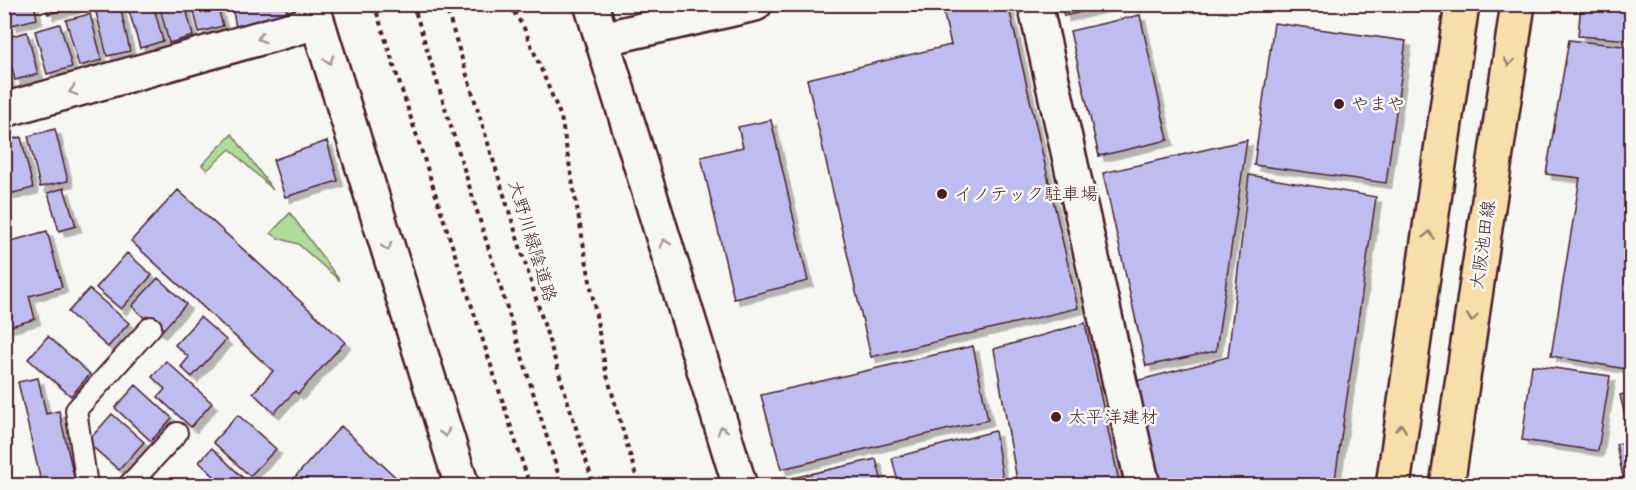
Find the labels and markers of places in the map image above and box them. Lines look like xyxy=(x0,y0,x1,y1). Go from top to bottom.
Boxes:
place label: やまや xyxy=(1351,94,1405,115)
marker: やまや xyxy=(1332,97,1346,111)
place label: イノテック駐車場 xyxy=(954,184,1098,205)
marker: イノテック駐車場 xyxy=(935,187,949,201)
place label: 太平洋建材 xyxy=(1068,407,1158,428)
marker: 太平洋建材 xyxy=(1049,410,1063,424)

